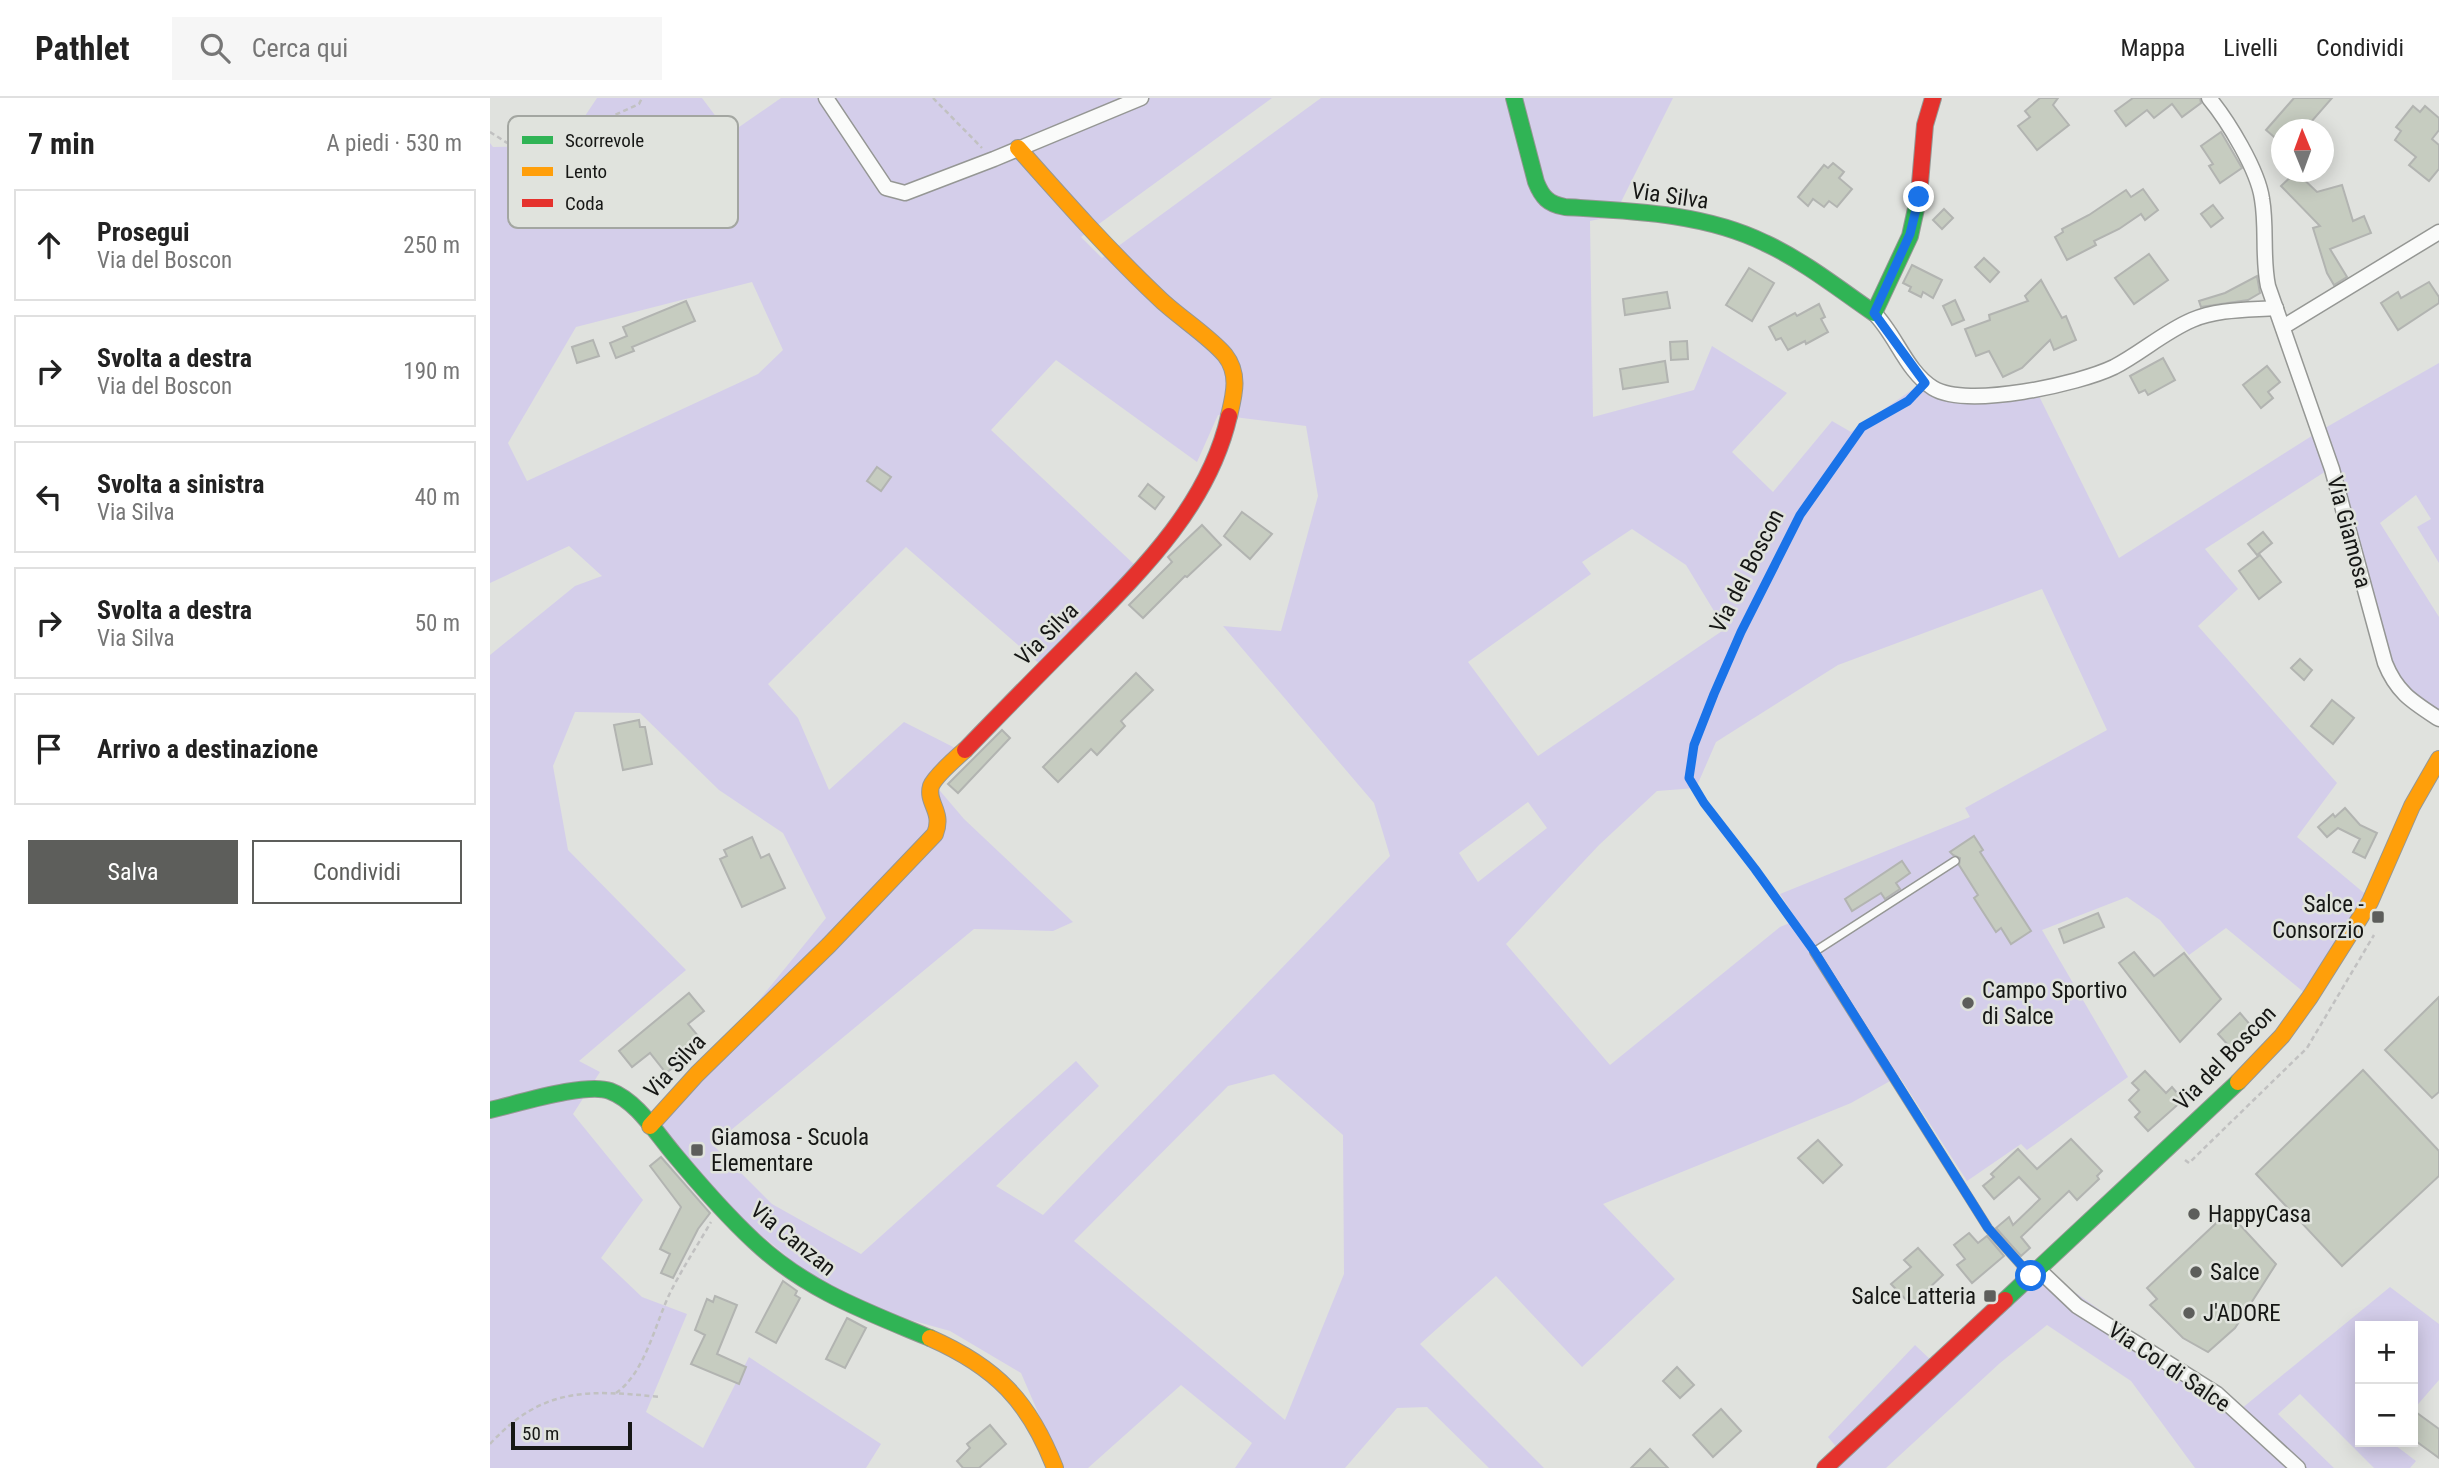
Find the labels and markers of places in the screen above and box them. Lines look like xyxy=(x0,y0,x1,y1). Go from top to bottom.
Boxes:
place label: Salce - Consorzio xyxy=(2272,891,2364,944)
marker: Salce - Consorzio xyxy=(2370,909,2386,925)
place label: Campo Sportivo di Salce xyxy=(1982,977,2127,1030)
marker: Campo Sportivo di Salce xyxy=(1960,995,1976,1011)
place label: Giamosa - Scuola Elementare xyxy=(711,1124,869,1177)
marker: Giamosa - Scuola Elementare xyxy=(689,1142,705,1158)
place label: HappyCasa xyxy=(2208,1201,2311,1228)
marker: HappyCasa xyxy=(2186,1206,2202,1222)
place label: Salce xyxy=(2210,1259,2260,1286)
marker: Salce xyxy=(2188,1264,2204,1280)
place label: Salce Latteria xyxy=(1851,1283,1976,1310)
marker: Salce Latteria xyxy=(1982,1288,1998,1304)
place label: J'ADORE xyxy=(2203,1300,2281,1327)
marker: J'ADORE xyxy=(2181,1305,2197,1321)

